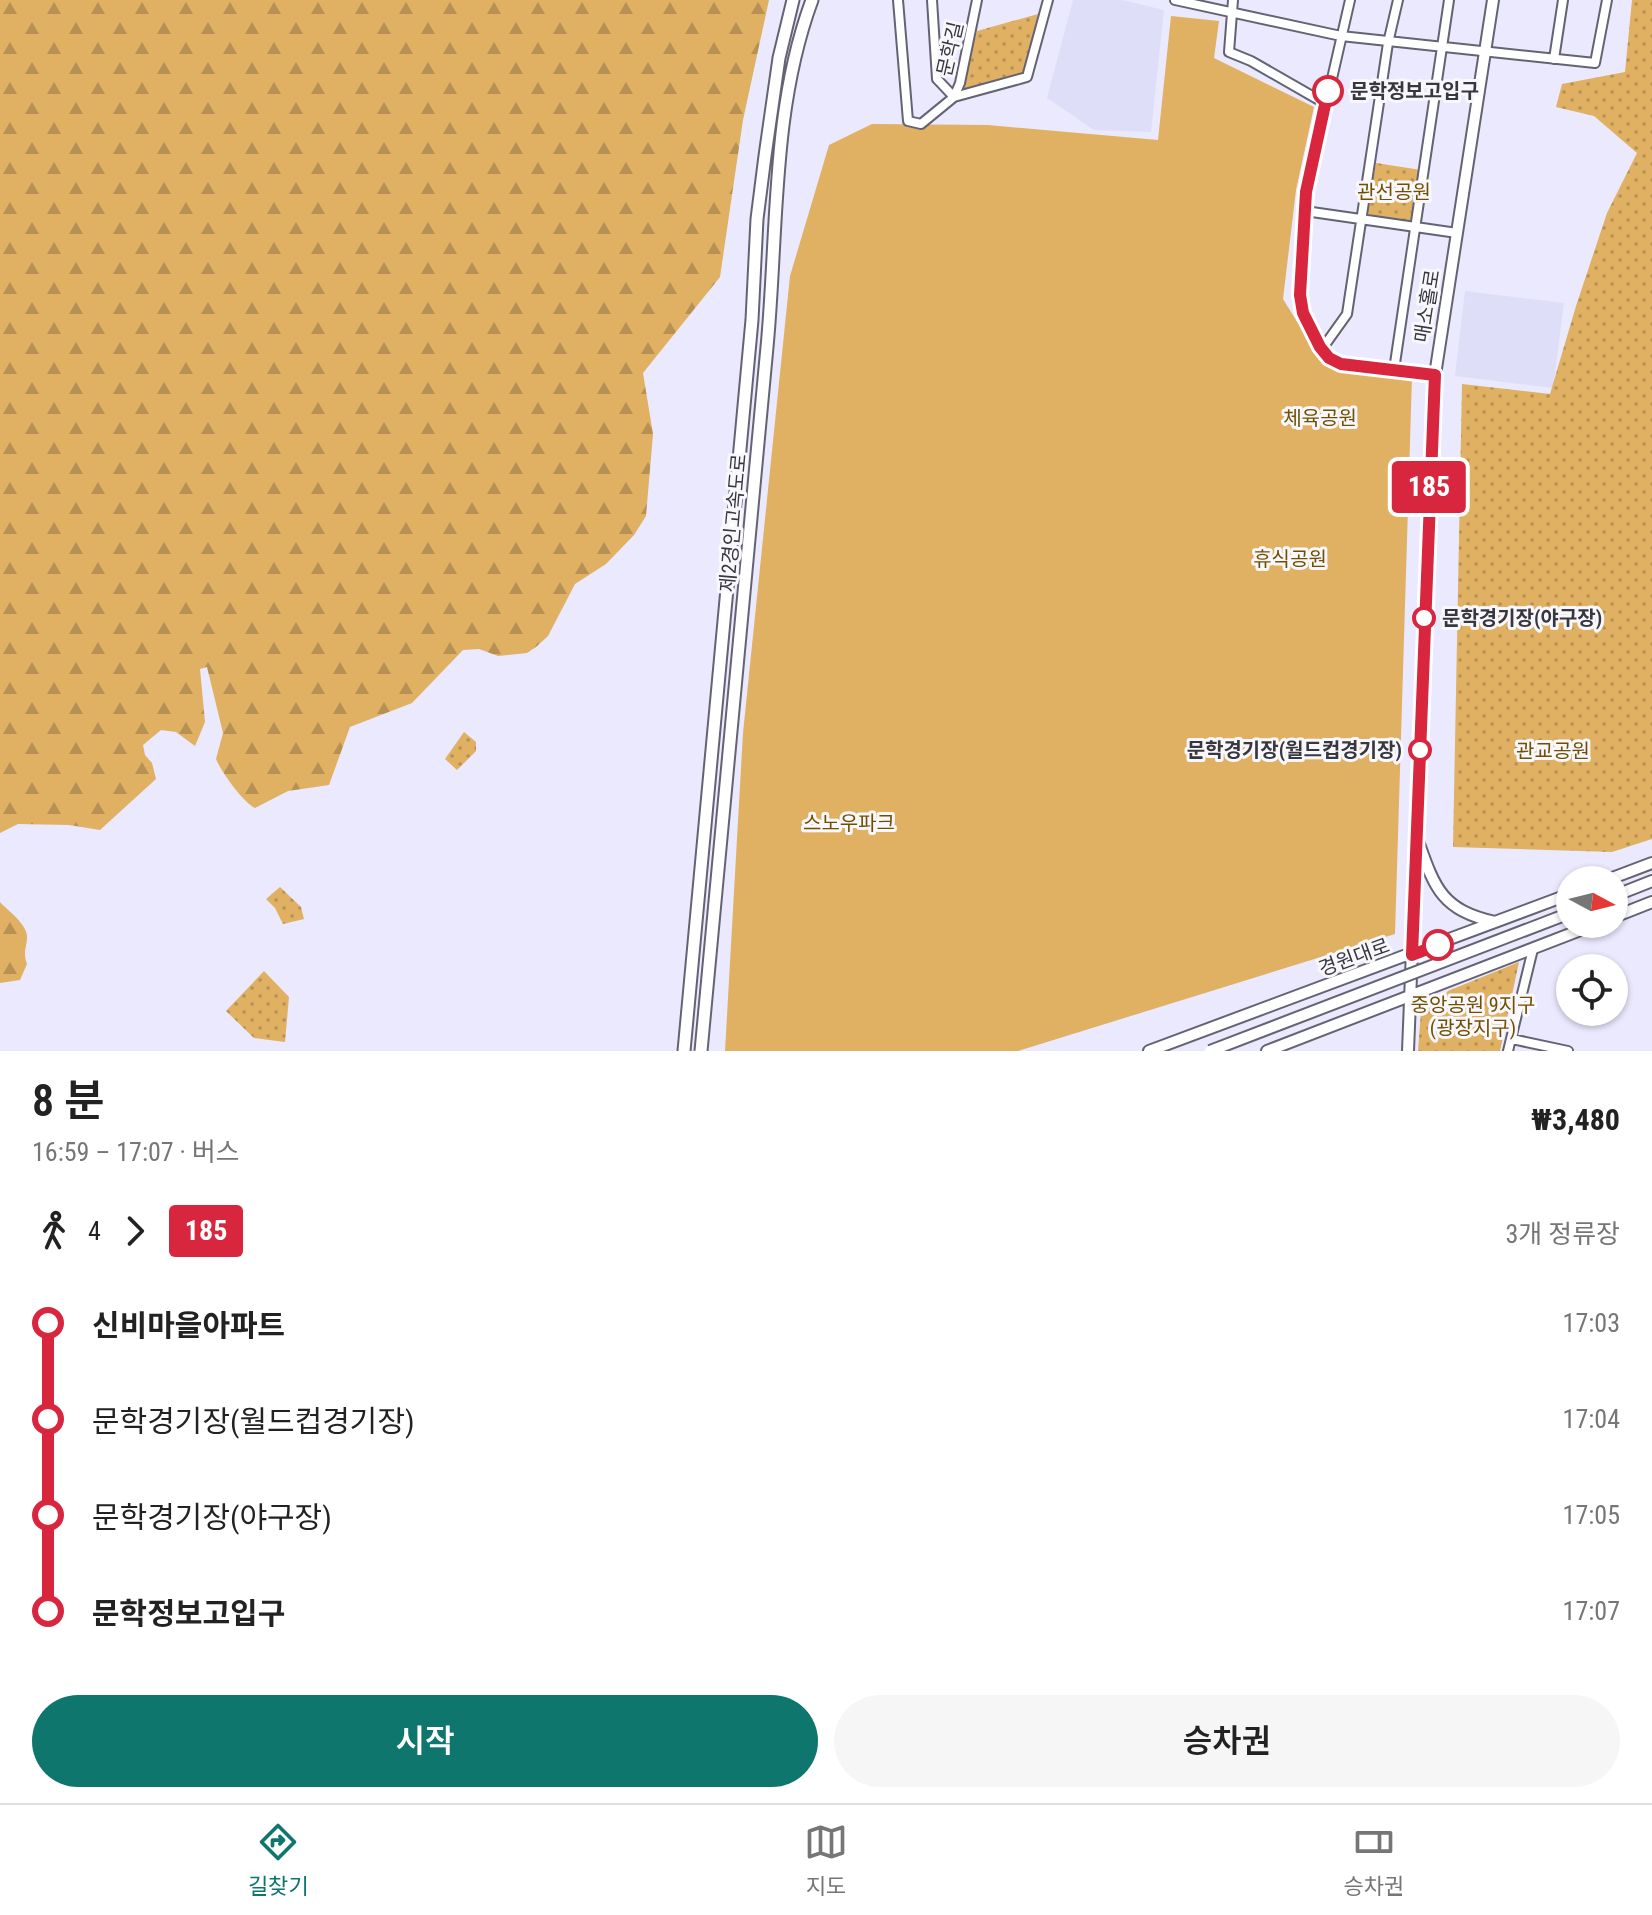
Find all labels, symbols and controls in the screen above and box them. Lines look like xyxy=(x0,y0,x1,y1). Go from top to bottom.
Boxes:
street label: 문학길 xyxy=(932,19,968,79)
marker: 문학정보고입구 xyxy=(1313,76,1343,106)
place label: 문학정보고입구 xyxy=(1350,79,1479,103)
park label: 관선공원 xyxy=(1357,180,1431,204)
street label: 매소홀로 xyxy=(1409,268,1445,344)
park label: 체육공원 xyxy=(1283,406,1357,430)
street label: 제2경인고속도로 xyxy=(715,453,751,593)
line badge: 185 xyxy=(1383,461,1475,513)
text: 185 xyxy=(1408,470,1450,503)
park label: 휴식공원 xyxy=(1253,547,1327,571)
place label: 문학경기장(야구장) xyxy=(1442,606,1602,630)
marker: 문학경기장(야구장) xyxy=(1413,607,1435,629)
place label: 문학경기장(월드컵경기장) xyxy=(1187,738,1402,762)
marker: 문학경기장(월드컵경기장) xyxy=(1409,739,1431,761)
park label: 관교공원 xyxy=(1516,739,1590,763)
park label: 스노우파크 xyxy=(803,811,895,835)
north arrow xyxy=(1556,866,1628,938)
map controls xyxy=(1556,866,1628,1026)
unlabelled marker xyxy=(1423,930,1453,960)
street label: 경원대로 xyxy=(1315,933,1393,981)
button: locate xyxy=(1556,954,1628,1026)
park label: 중앙공원 9지구 (광장지구) xyxy=(1411,993,1535,1040)
text: 8 분 xyxy=(32,1075,105,1127)
text: ₩3,480 xyxy=(1531,1102,1620,1137)
text: 16:59 – 17:07 · 버스 xyxy=(32,1137,240,1167)
icon: walk xyxy=(32,1209,76,1253)
icon: forward xyxy=(113,1209,157,1253)
text: 185 xyxy=(185,1214,227,1247)
text: 4 xyxy=(88,1216,101,1246)
text: 3개 정류장 xyxy=(1506,1219,1620,1249)
text: 신비마을아파트 xyxy=(92,1308,285,1343)
text: 17:03 xyxy=(1563,1308,1620,1338)
text: 문학경기장(월드컵경기장) xyxy=(92,1404,415,1439)
text: 17:04 xyxy=(1563,1404,1620,1434)
text: 문학경기장(야구장) xyxy=(92,1500,332,1535)
text: 17:05 xyxy=(1563,1500,1620,1530)
text: 문학정보고입구 xyxy=(92,1596,285,1631)
text: 17:07 xyxy=(1563,1596,1620,1626)
button: 시작 xyxy=(32,1695,818,1787)
button: 승차권 xyxy=(834,1695,1620,1787)
tab: 길찾기 xyxy=(248,1820,308,1900)
tab: 지도 xyxy=(804,1820,848,1900)
tab: 승차권 xyxy=(1343,1820,1404,1900)

